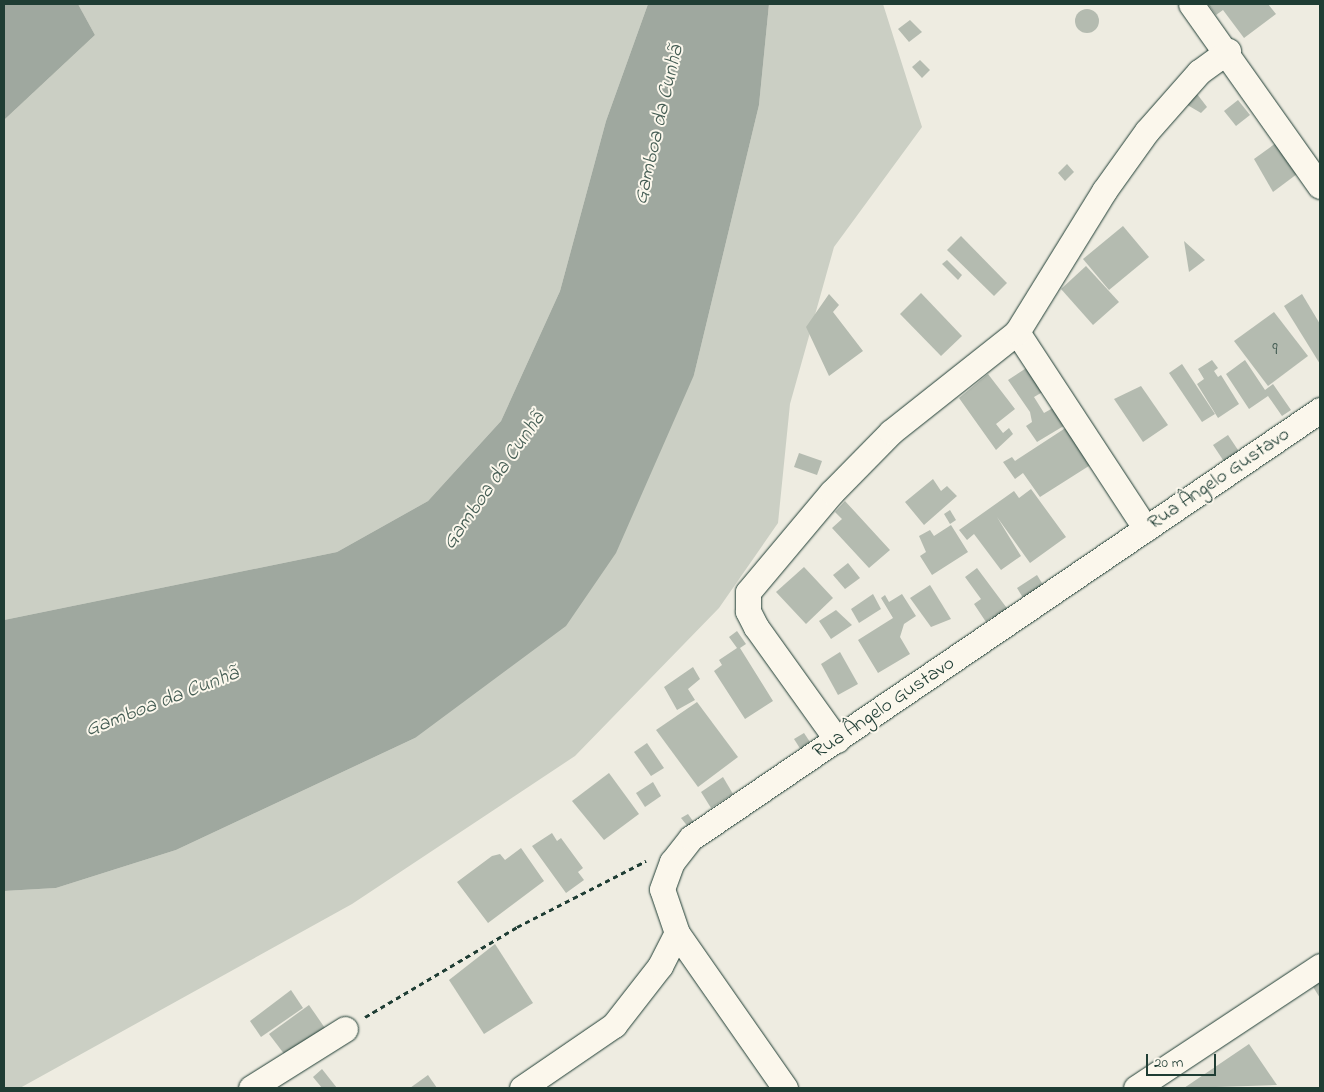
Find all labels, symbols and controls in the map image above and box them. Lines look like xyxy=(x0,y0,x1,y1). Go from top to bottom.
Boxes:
water label: Gamboa da Cunhã xyxy=(628,43,690,207)
house number: 9 xyxy=(1272,339,1278,361)
water label: Gamboa da Cunhã xyxy=(437,407,551,555)
street label: Rua Ângelo Gustavo xyxy=(1144,423,1294,535)
street label: Rua Ângelo Gustavo xyxy=(809,652,959,764)
water label: Gamboa da Cunhã xyxy=(82,661,242,743)
scale bar xyxy=(1149,1044,1219,1076)
text: 20 m xyxy=(1154,1052,1183,1074)

